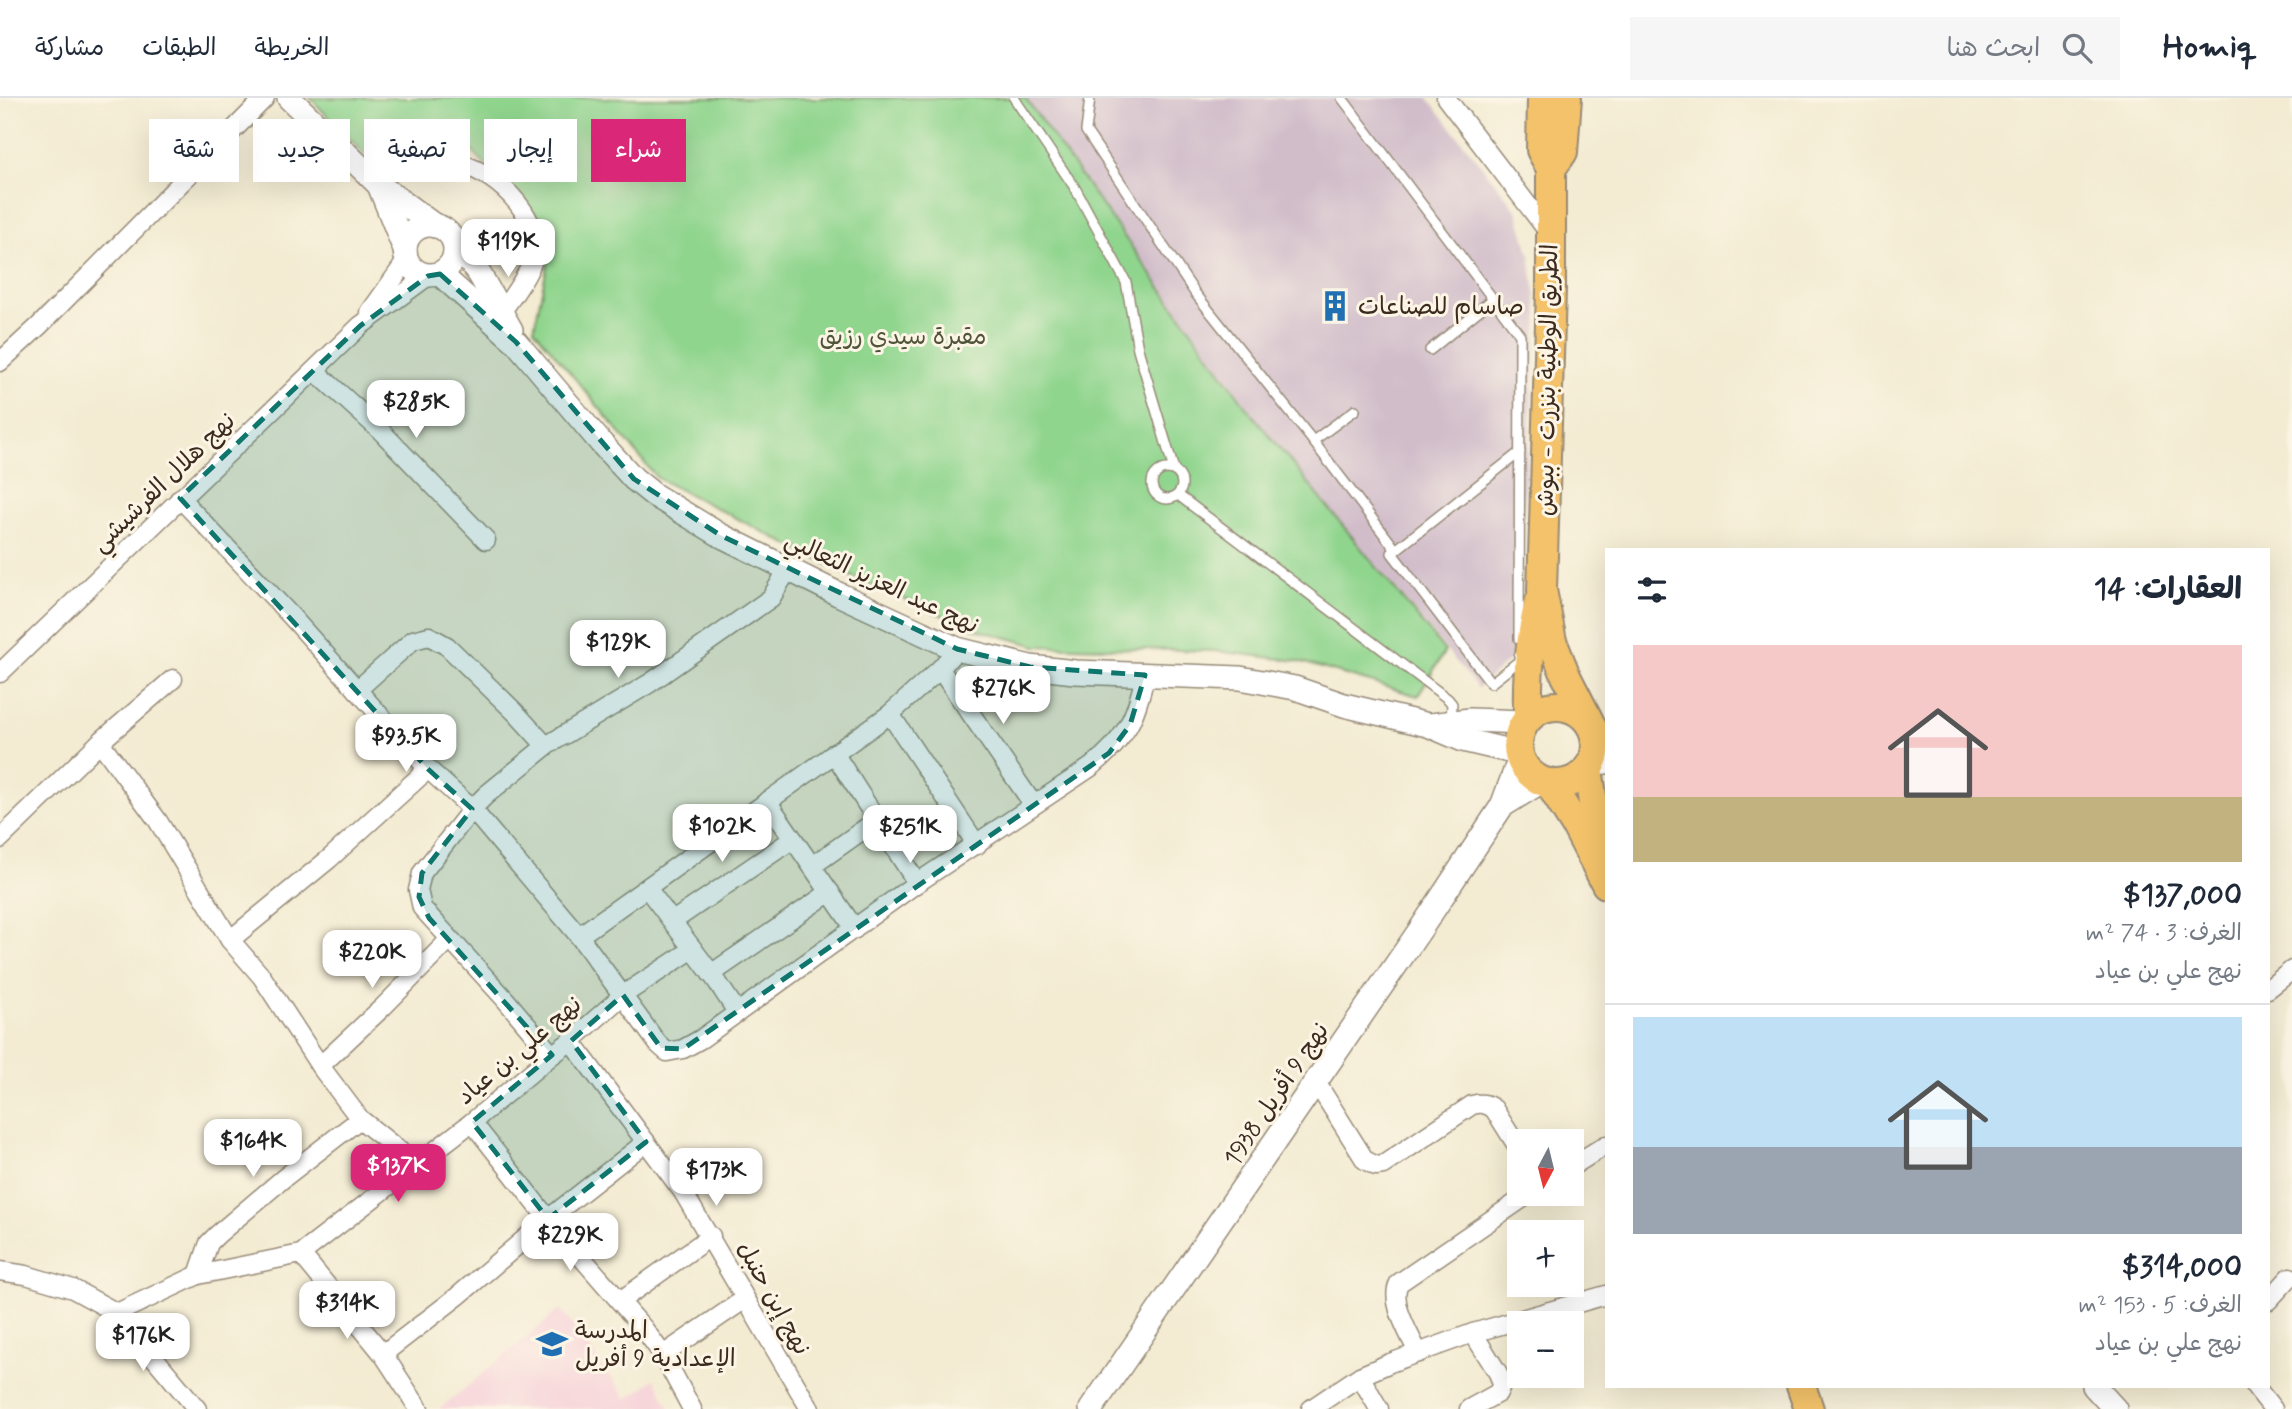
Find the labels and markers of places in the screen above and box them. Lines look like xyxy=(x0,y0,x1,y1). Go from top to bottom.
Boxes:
pin: $119K xyxy=(459,220,557,279)
building icon: صاسام للصناعات xyxy=(1318,289,1352,323)
place label: صاسام للصناعات xyxy=(1358,292,1524,324)
pin: $285K xyxy=(367,380,465,440)
pin: $129K xyxy=(569,620,667,680)
pin: $276K xyxy=(954,666,1052,726)
pin: $93.5K xyxy=(349,714,463,774)
pin: $102K xyxy=(673,804,771,864)
pin: $251K xyxy=(861,806,959,865)
pin: $220K xyxy=(323,930,421,990)
pin: $164K xyxy=(204,1119,302,1179)
pin: $137K xyxy=(349,1144,447,1204)
pin: $173K xyxy=(667,1148,765,1208)
pin: $229K xyxy=(521,1214,619,1273)
pin: $314K xyxy=(298,1282,396,1341)
pin: $176K xyxy=(94,1314,192,1373)
place label: المدرسة الإعدادية 9 أفريل xyxy=(575,1316,736,1375)
school or university icon: المدرسة الإعدادية 9 أفريل xyxy=(535,1327,569,1361)

